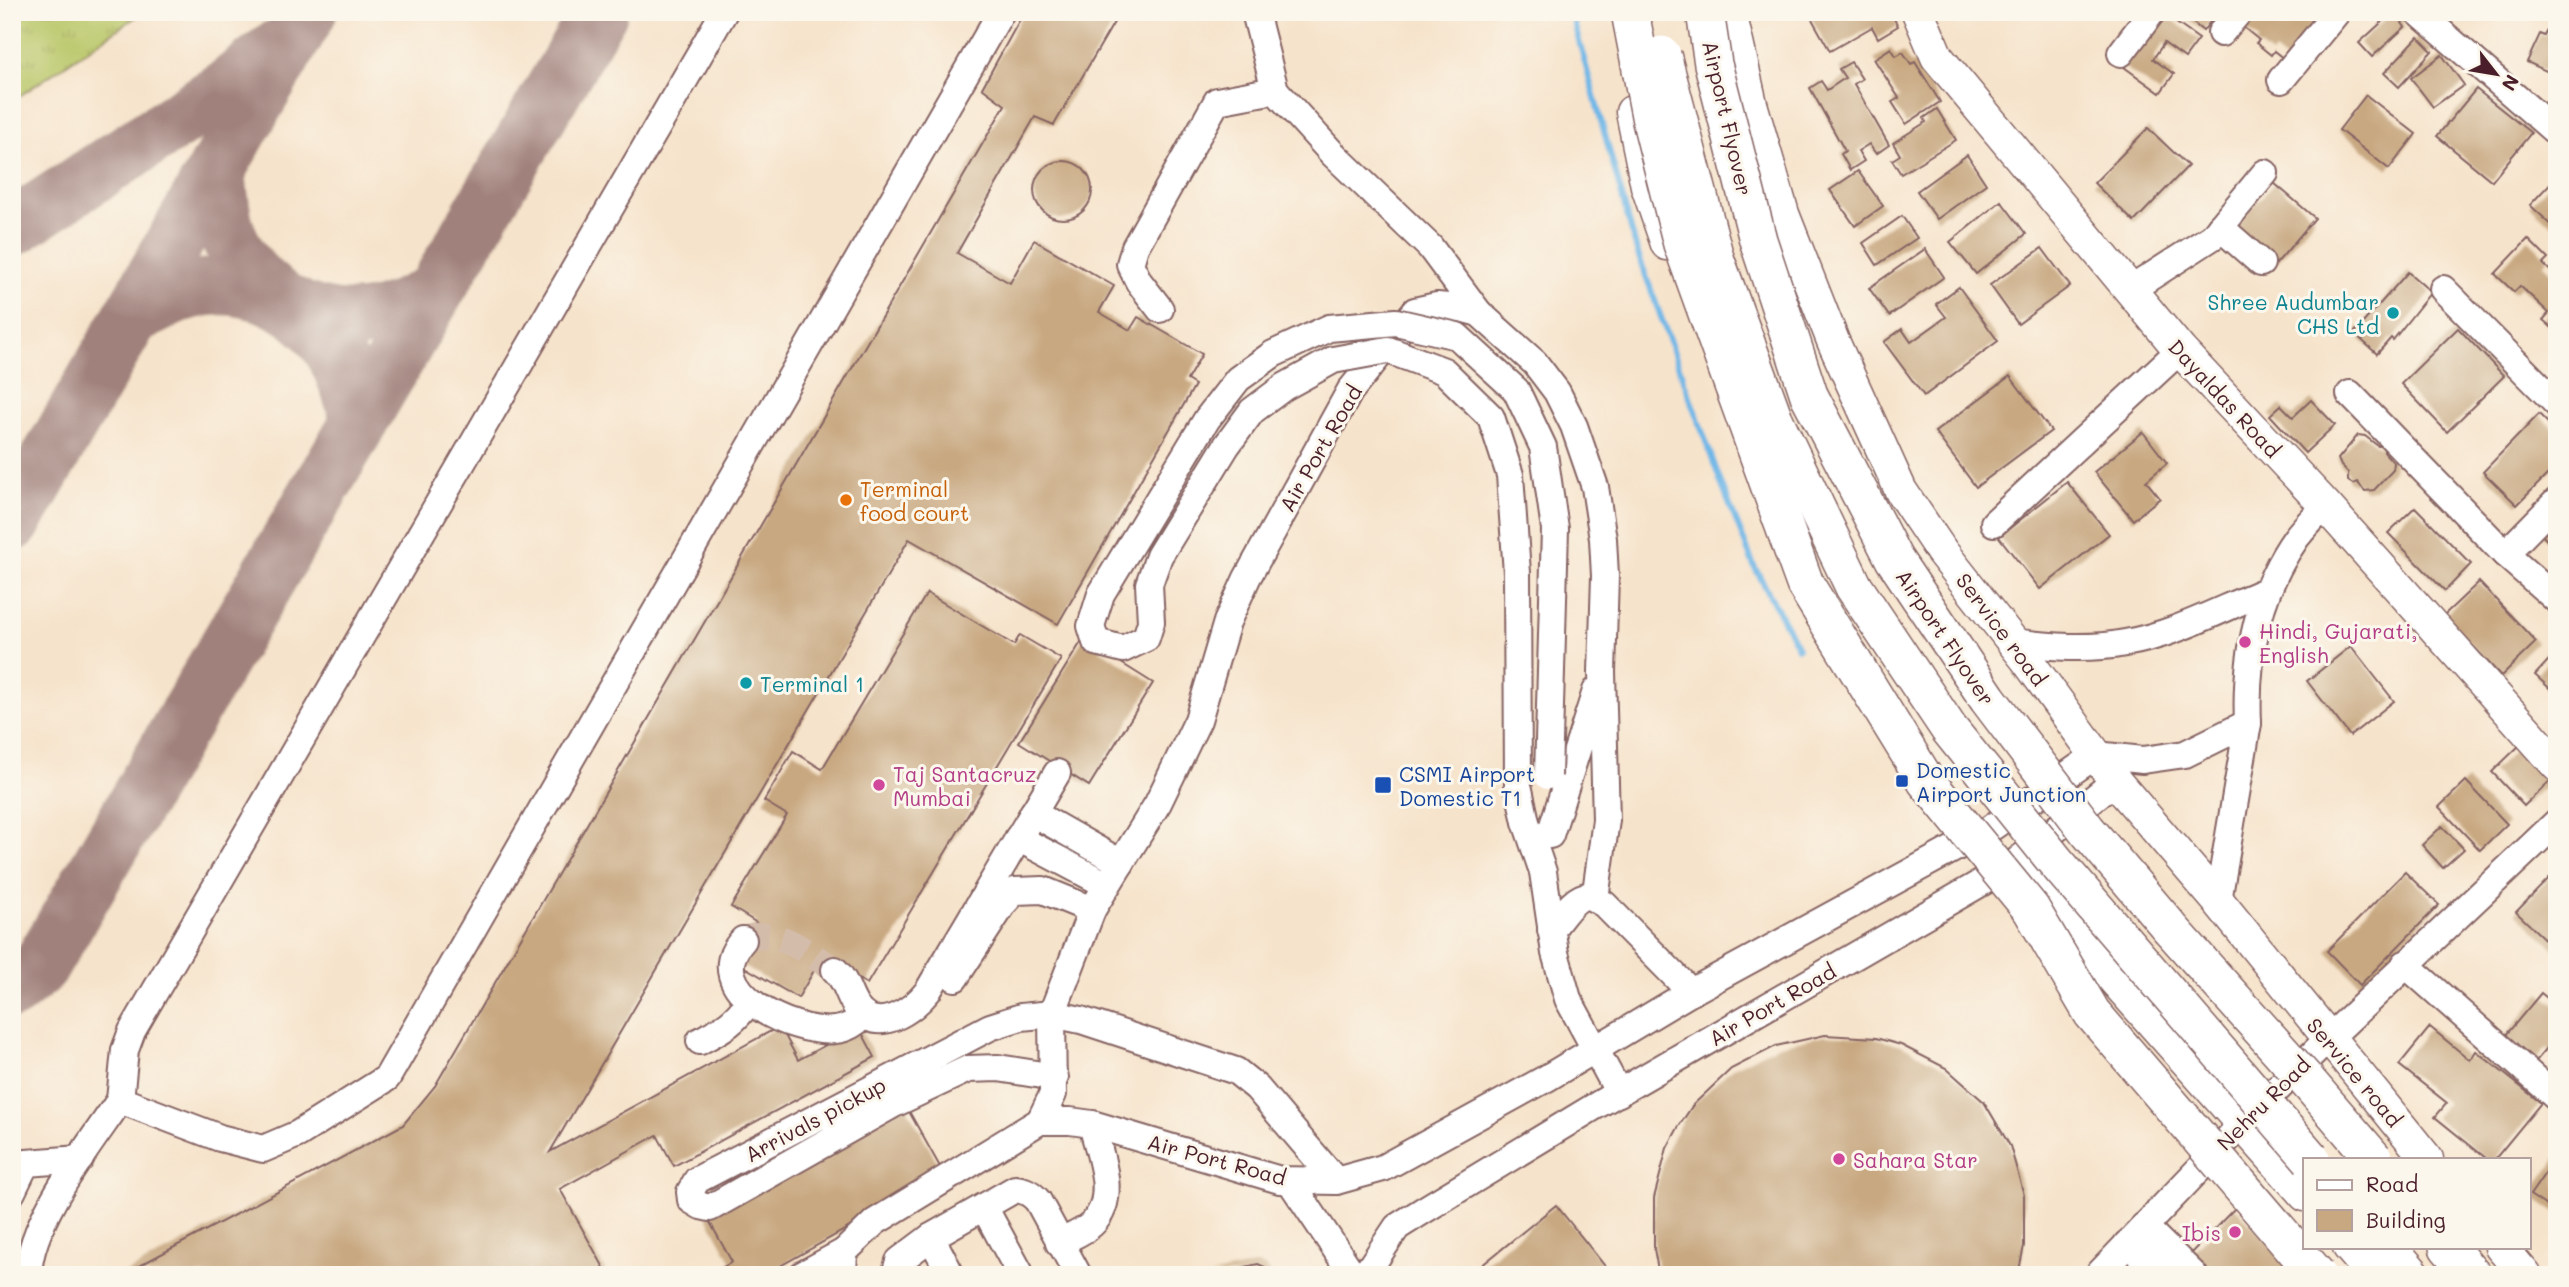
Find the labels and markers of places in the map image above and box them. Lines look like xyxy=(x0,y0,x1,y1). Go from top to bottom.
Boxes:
place label: Shree Audumbar CHS Ltd xyxy=(2208,288,2379,339)
marker: Shree Audumbar CHS Ltd xyxy=(2385,305,2401,321)
place label: Terminal food court xyxy=(860,475,969,526)
marker: Terminal food court xyxy=(838,492,854,508)
place label: Hindi, Gujarati, English xyxy=(2259,617,2418,668)
marker: Hindi, Gujarati, English xyxy=(2237,634,2253,650)
place label: Terminal 1 xyxy=(760,670,865,697)
marker: Terminal 1 xyxy=(738,675,754,691)
place label: Domestic Airport Junction xyxy=(1916,756,2086,807)
place label: Taj Santacruz Mumbai xyxy=(893,760,1036,811)
place label: CSMI Airport Domestic T1 xyxy=(1399,760,1535,811)
marker: Domestic Airport Junction xyxy=(1894,773,1910,789)
marker: CSMI Airport Domestic T1 xyxy=(1373,775,1393,795)
marker: Taj Santacruz Mumbai xyxy=(871,777,887,793)
place label: Sahara Star xyxy=(1853,1146,1978,1173)
marker: Sahara Star xyxy=(1831,1151,1847,1167)
place label: Ibis xyxy=(2182,1219,2221,1246)
marker: Ibis xyxy=(2227,1224,2243,1240)

